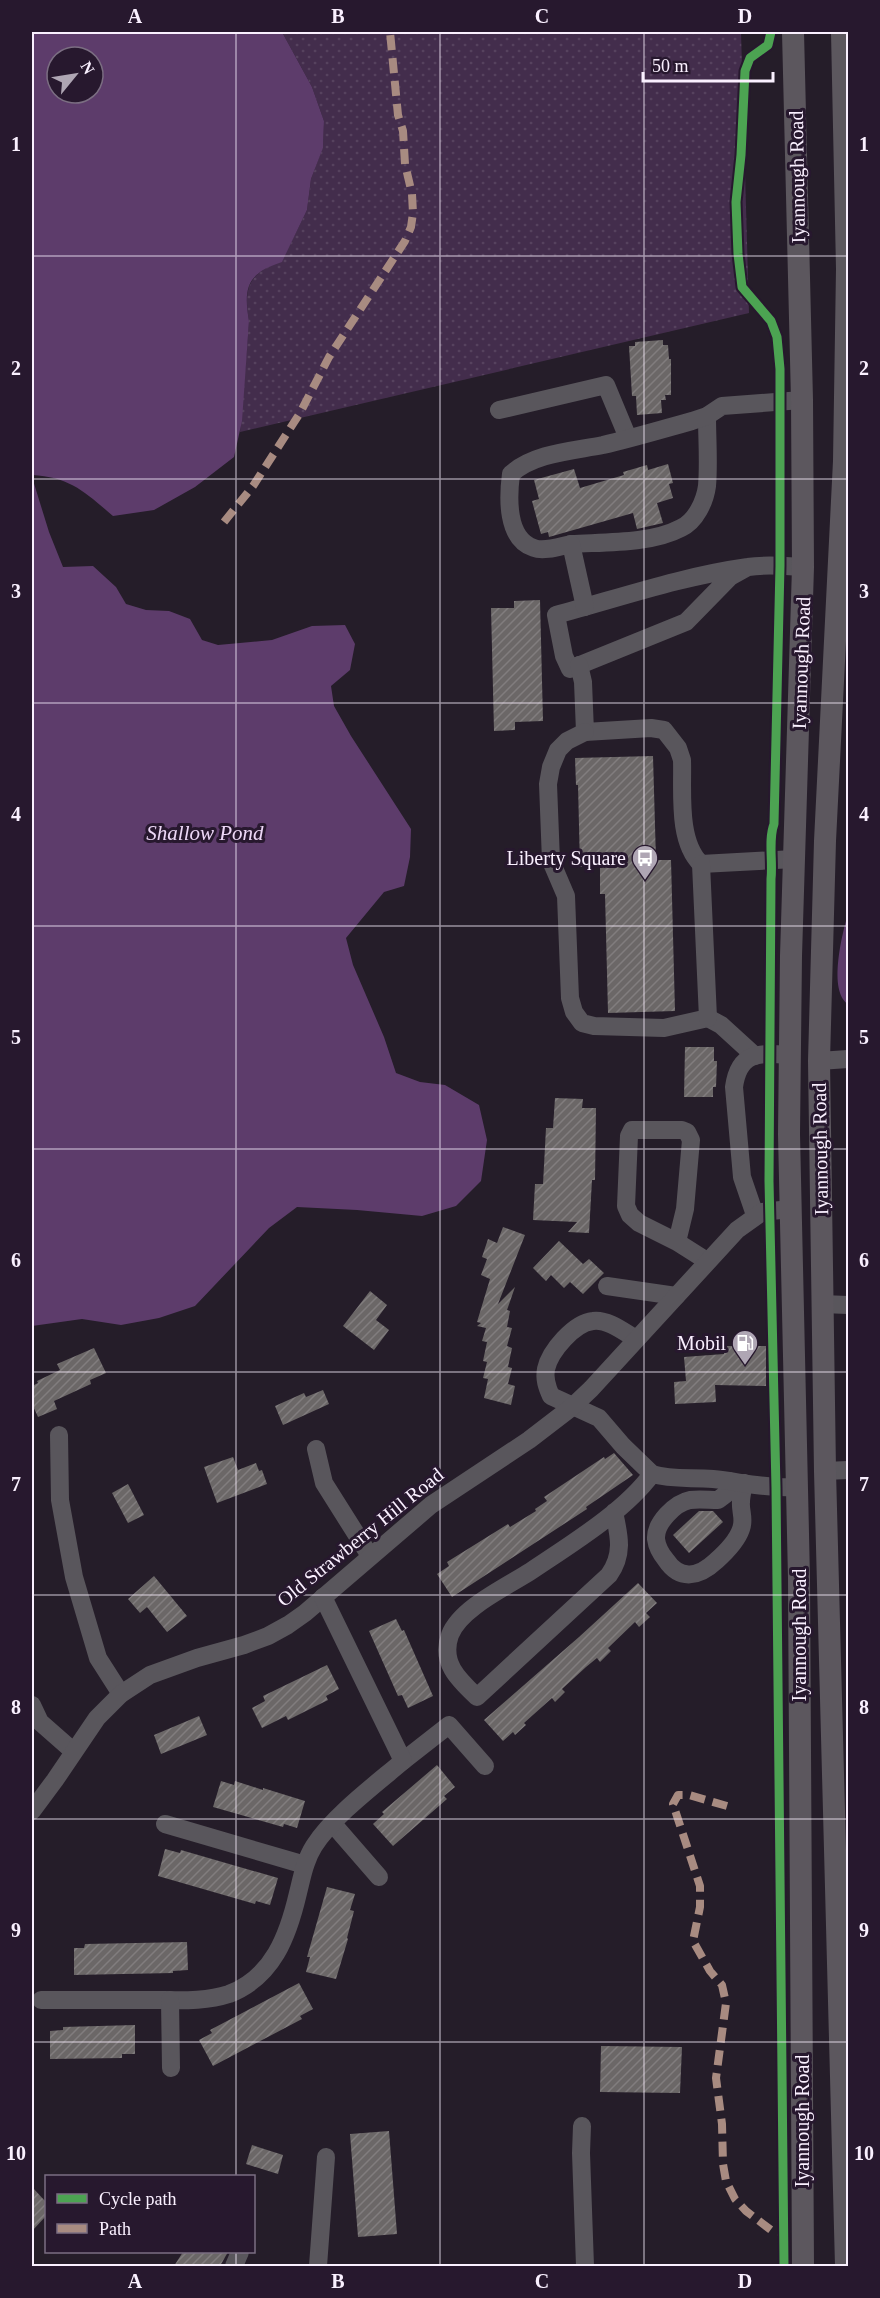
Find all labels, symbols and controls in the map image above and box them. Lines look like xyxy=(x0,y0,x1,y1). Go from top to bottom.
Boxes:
text: A xyxy=(128,5,143,27)
text: B xyxy=(331,5,345,27)
text: C xyxy=(535,5,549,27)
text: D xyxy=(738,5,752,27)
north arrow xyxy=(45,45,105,105)
scale bar xyxy=(643,45,774,83)
text: 50 m xyxy=(652,56,689,76)
text: N xyxy=(77,58,98,77)
street label: Iyannough Road xyxy=(785,110,810,244)
text: 1 xyxy=(11,133,21,155)
text: 1 xyxy=(859,133,869,155)
text: 2 xyxy=(11,357,21,379)
text: 2 xyxy=(859,357,869,379)
text: 3 xyxy=(11,580,21,602)
text: 3 xyxy=(859,580,869,602)
street label: Iyannough Road xyxy=(788,596,815,730)
text: 4 xyxy=(11,803,21,825)
text: 4 xyxy=(859,803,869,825)
water label: Shallow Pond xyxy=(146,821,264,845)
bus stop icon: Liberty Square xyxy=(630,843,660,881)
place label: Liberty Square xyxy=(507,847,626,870)
text: 5 xyxy=(11,1026,21,1048)
text: 5 xyxy=(859,1026,869,1048)
street label: Iyannough Road xyxy=(808,1082,833,1216)
text: 6 xyxy=(11,1249,21,1271)
text: 6 xyxy=(859,1249,869,1271)
fuel station icon: Mobil xyxy=(730,1328,760,1366)
place label: Mobil xyxy=(677,1332,726,1354)
street label: Old Strawberry Hill Road xyxy=(273,1463,448,1612)
text: 7 xyxy=(11,1473,21,1495)
text: 7 xyxy=(859,1473,869,1495)
street label: Iyannough Road xyxy=(788,1569,811,1701)
text: 8 xyxy=(11,1696,21,1718)
text: 8 xyxy=(859,1696,869,1718)
text: 9 xyxy=(11,1919,21,1941)
text: 9 xyxy=(859,1919,869,1941)
street label: Iyannough Road xyxy=(791,2055,814,2187)
text: 10 xyxy=(6,2142,26,2164)
text: 10 xyxy=(854,2142,874,2164)
legend xyxy=(45,2175,255,2253)
text: Cycle path xyxy=(99,2189,176,2209)
text: Path xyxy=(99,2219,131,2239)
text: A xyxy=(128,2270,143,2292)
text: B xyxy=(331,2270,345,2292)
text: C xyxy=(535,2270,549,2292)
text: D xyxy=(738,2270,752,2292)

